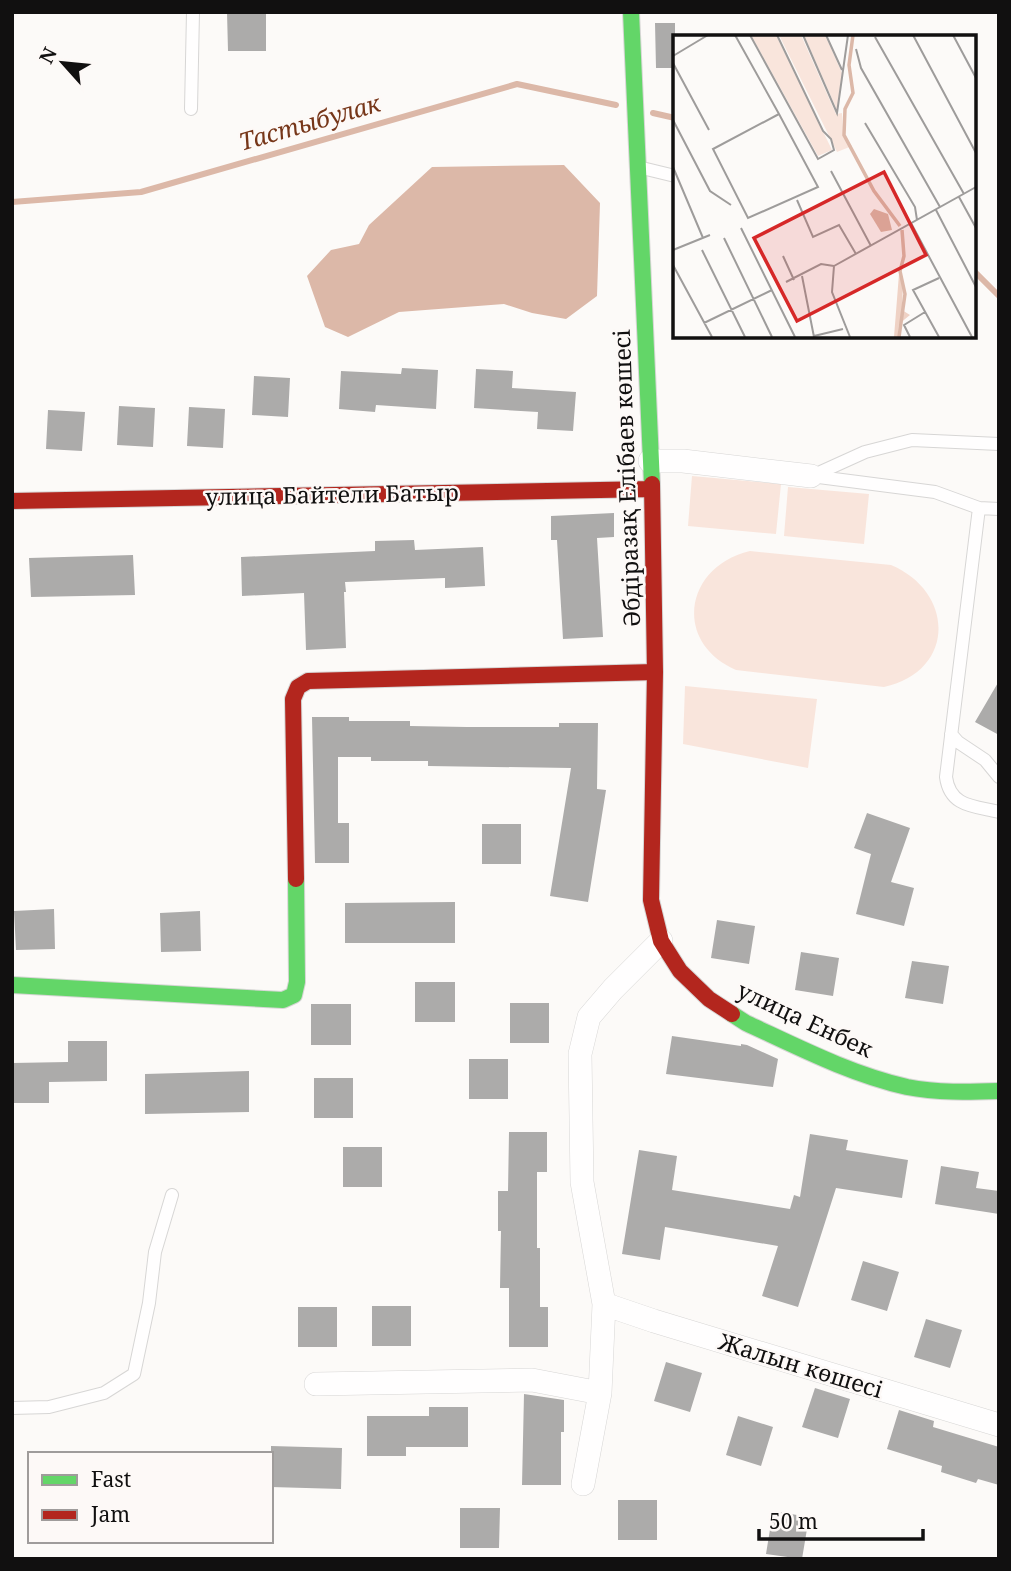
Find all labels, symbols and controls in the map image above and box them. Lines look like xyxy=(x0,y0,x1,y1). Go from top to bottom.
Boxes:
north arrow xyxy=(28,28,98,98)
inset map xyxy=(673,35,976,338)
text: N xyxy=(33,43,63,68)
water label: Тастыбулак xyxy=(235,85,385,158)
street label: Әбдіразақ Елібаев көшесі xyxy=(605,328,647,627)
street label: улица Байтели Батыр xyxy=(205,476,459,512)
street label: улица Енбек xyxy=(732,974,879,1065)
street label: Жалын көшесі xyxy=(714,1325,887,1405)
legend xyxy=(28,1452,273,1543)
text: Fast xyxy=(91,1465,131,1493)
scale bar xyxy=(759,1498,923,1542)
text: Jam xyxy=(90,1500,130,1528)
text: 50 m xyxy=(769,1507,818,1535)

